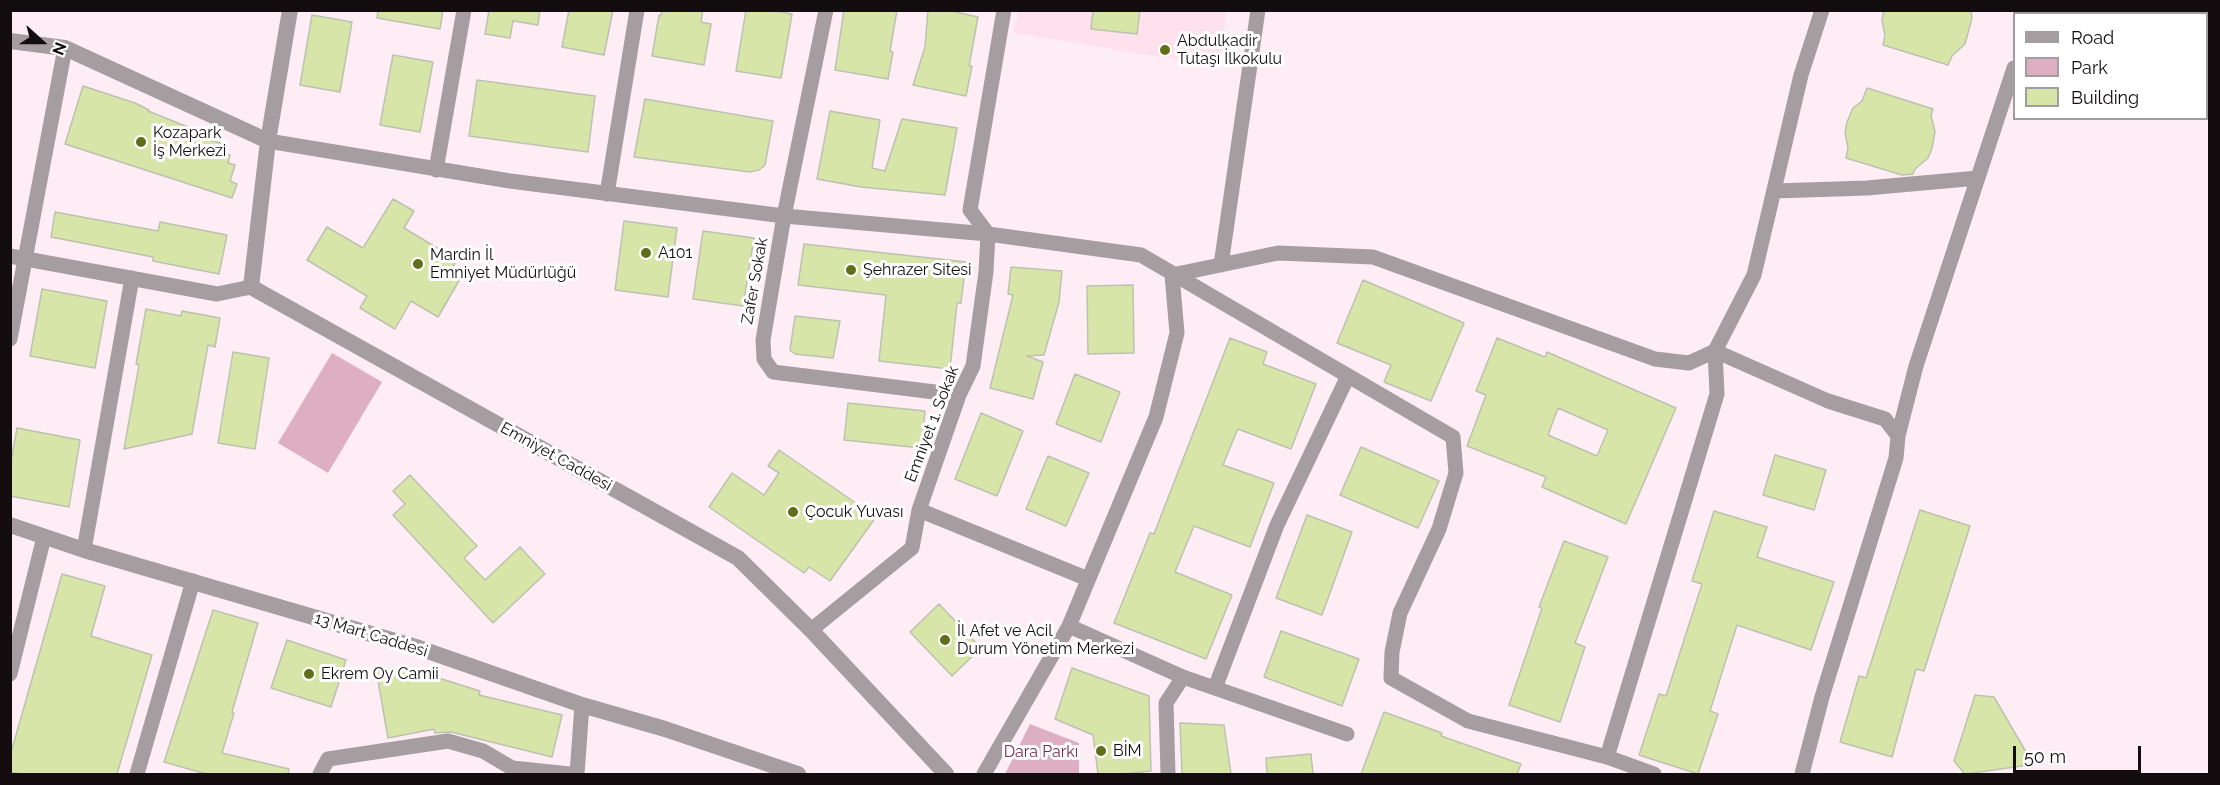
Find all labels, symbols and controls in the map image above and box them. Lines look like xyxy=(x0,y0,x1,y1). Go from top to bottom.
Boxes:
north arrow xyxy=(12,12,72,72)
legend xyxy=(2013,12,2208,120)
text: Road xyxy=(2071,27,2114,48)
place label: Abdulkadir Tutaşı İlkokulu xyxy=(1177,31,1282,69)
text: N xyxy=(48,40,70,58)
marker: Abdulkadir Tutaşı İlkokulu xyxy=(1158,43,1172,57)
text: Park xyxy=(2071,57,2108,78)
text: Building xyxy=(2071,87,2139,108)
place label: Kozapark İş Merkezi xyxy=(153,123,226,161)
marker: Kozapark İş Merkezi xyxy=(134,135,148,149)
street label: Zafer Sokak xyxy=(738,236,772,326)
place label: A101 xyxy=(658,243,692,263)
place label: Mardin İl Emniyet Müdürlüğü xyxy=(430,245,576,283)
marker: A101 xyxy=(639,246,653,260)
marker: Mardin İl Emniyet Müdürlüğü xyxy=(411,257,425,271)
place label: Şehrazer Sitesi xyxy=(863,260,972,280)
marker: Şehrazer Sitesi xyxy=(844,263,858,277)
street label: Emniyet 1. Sokak xyxy=(901,363,963,485)
street label: Emniyet Caddesi xyxy=(497,418,615,496)
place label: Çocuk Yuvası xyxy=(805,502,904,522)
marker: Çocuk Yuvası xyxy=(786,505,800,519)
street label: 13 Mart Caddesi xyxy=(312,609,430,661)
place label: İl Afet ve Acil Durum Yönetim Merkezi xyxy=(957,621,1134,659)
marker: İl Afet ve Acil Durum Yönetim Merkezi xyxy=(938,633,952,647)
place label: Ekrem Oy Camii xyxy=(321,664,439,684)
marker: Ekrem Oy Camii xyxy=(302,667,316,681)
scale bar xyxy=(2016,734,2144,772)
place label: BİM xyxy=(1113,741,1142,761)
park label: Dara Parkı xyxy=(1004,742,1078,762)
marker: BİM xyxy=(1094,744,1108,758)
text: 50 m xyxy=(2024,746,2066,767)

